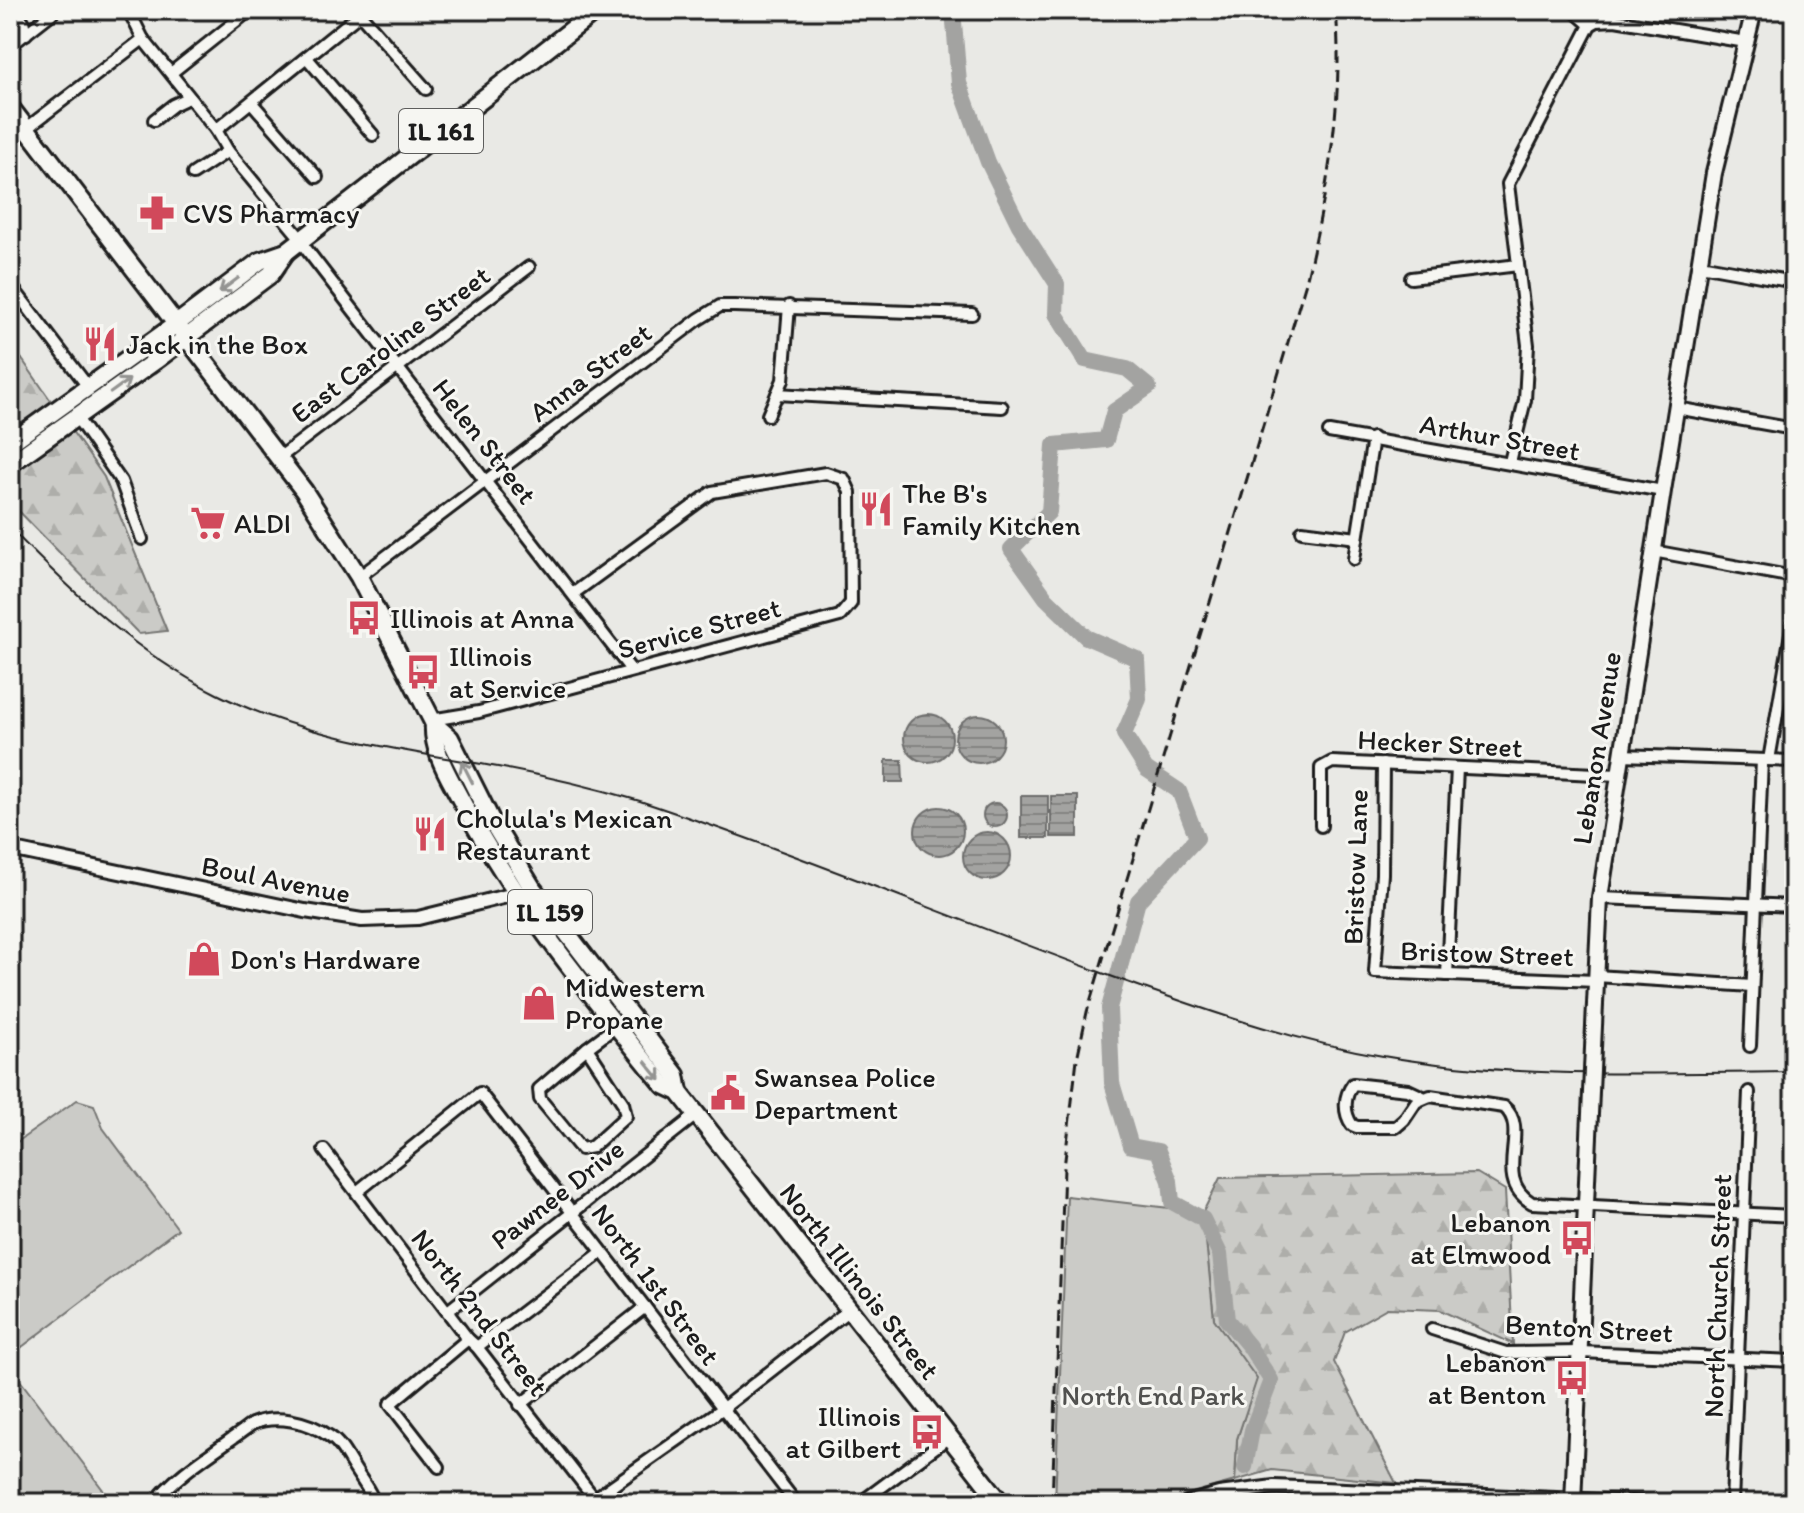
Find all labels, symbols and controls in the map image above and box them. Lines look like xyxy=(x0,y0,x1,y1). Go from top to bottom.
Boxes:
road number: IL 161 xyxy=(399,109,483,153)
pharmacy icon: CVS Pharmacy xyxy=(138,194,176,232)
place label: CVS Pharmacy xyxy=(183,196,359,230)
street label: East Caroline Street xyxy=(284,258,496,430)
one-way arrow xyxy=(219,276,240,293)
street label: Anna Street xyxy=(522,315,658,429)
restaurant icon: Jack in the Box xyxy=(81,325,119,363)
place label: Jack in the Box xyxy=(126,327,308,361)
street label: Helen Street xyxy=(425,371,545,511)
one-way arrow xyxy=(109,378,131,395)
street label: Arthur Street xyxy=(1417,406,1583,468)
place label: The B's Family Kitchen xyxy=(902,476,1081,542)
restaurant icon: The B's Family Kitchen xyxy=(857,490,895,528)
supermarket icon: ALDI xyxy=(189,504,227,542)
place label: ALDI xyxy=(234,506,291,540)
street label: Service Street xyxy=(614,590,784,666)
bus stop icon: Illinois at Anna xyxy=(345,599,383,637)
place label: Illinois at Anna xyxy=(390,601,574,635)
place label: Illinois at Service xyxy=(449,639,566,705)
street label: Lebanon Avenue xyxy=(1564,649,1628,847)
bus stop icon: Illinois at Service xyxy=(404,653,442,691)
street label: Hecker Street xyxy=(1357,722,1523,764)
one-way arrow xyxy=(459,760,475,784)
street label: Bristow Lane xyxy=(1335,789,1375,945)
place label: Cholula's Mexican Restaurant xyxy=(456,801,672,867)
restaurant icon: Cholula's Mexican Restaurant xyxy=(411,815,449,853)
street label: Boul Avenue xyxy=(199,848,353,910)
road number: IL 159 xyxy=(508,890,592,934)
street label: Bristow Street xyxy=(1400,933,1574,973)
shop icon: Don's Hardware xyxy=(185,940,223,978)
place label: Don's Hardware xyxy=(230,942,421,976)
place label: Midwestern Propane xyxy=(565,970,705,1036)
shop icon: Midwestern Propane xyxy=(520,984,558,1022)
place label: Swansea Police Department xyxy=(754,1060,936,1126)
one-way arrow xyxy=(644,1061,662,1081)
public building icon: Swansea Police Department xyxy=(709,1074,747,1112)
street label: Pawnee Drive xyxy=(484,1131,630,1257)
street label: North Church Street xyxy=(1696,1173,1738,1419)
street label: North Illinois Street xyxy=(773,1176,947,1386)
street label: North 1st Street xyxy=(584,1197,728,1371)
place label: Lebanon at Elmwood xyxy=(1410,1205,1551,1271)
bus stop icon: Lebanon at Elmwood xyxy=(1558,1219,1596,1257)
street label: North 2nd Street xyxy=(404,1222,556,1402)
street label: Benton Street xyxy=(1504,1307,1674,1349)
place label: Lebanon at Benton xyxy=(1428,1345,1546,1411)
bus stop icon: Lebanon at Benton xyxy=(1553,1359,1591,1397)
park label: North End Park xyxy=(1061,1378,1245,1412)
place label: Illinois at Gilbert xyxy=(786,1399,901,1465)
bus stop icon: Illinois at Gilbert xyxy=(908,1413,946,1451)

